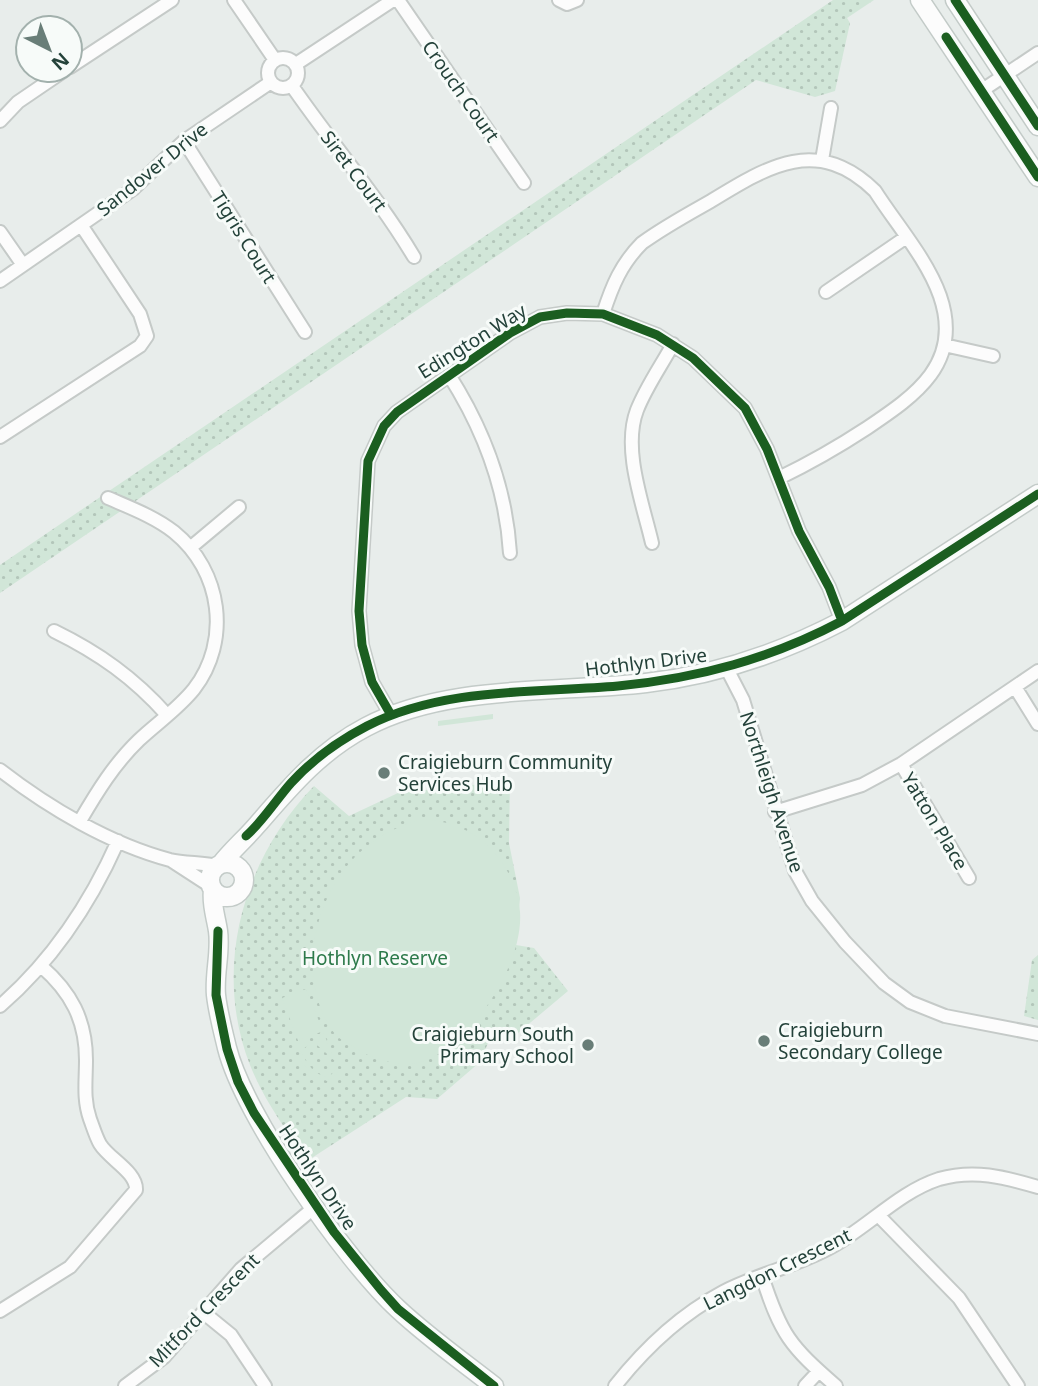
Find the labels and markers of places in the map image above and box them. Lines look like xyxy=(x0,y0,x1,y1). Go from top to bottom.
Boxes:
place label: Craigieburn Community Services Hub xyxy=(398,749,613,797)
marker: Craigieburn Community Services Hub xyxy=(376,765,392,781)
place label: Craigieburn Secondary College xyxy=(778,1017,943,1065)
place label: Craigieburn South Primary School xyxy=(411,1021,574,1069)
marker: Craigieburn Secondary College xyxy=(756,1033,772,1049)
marker: Craigieburn South Primary School xyxy=(580,1037,596,1053)

